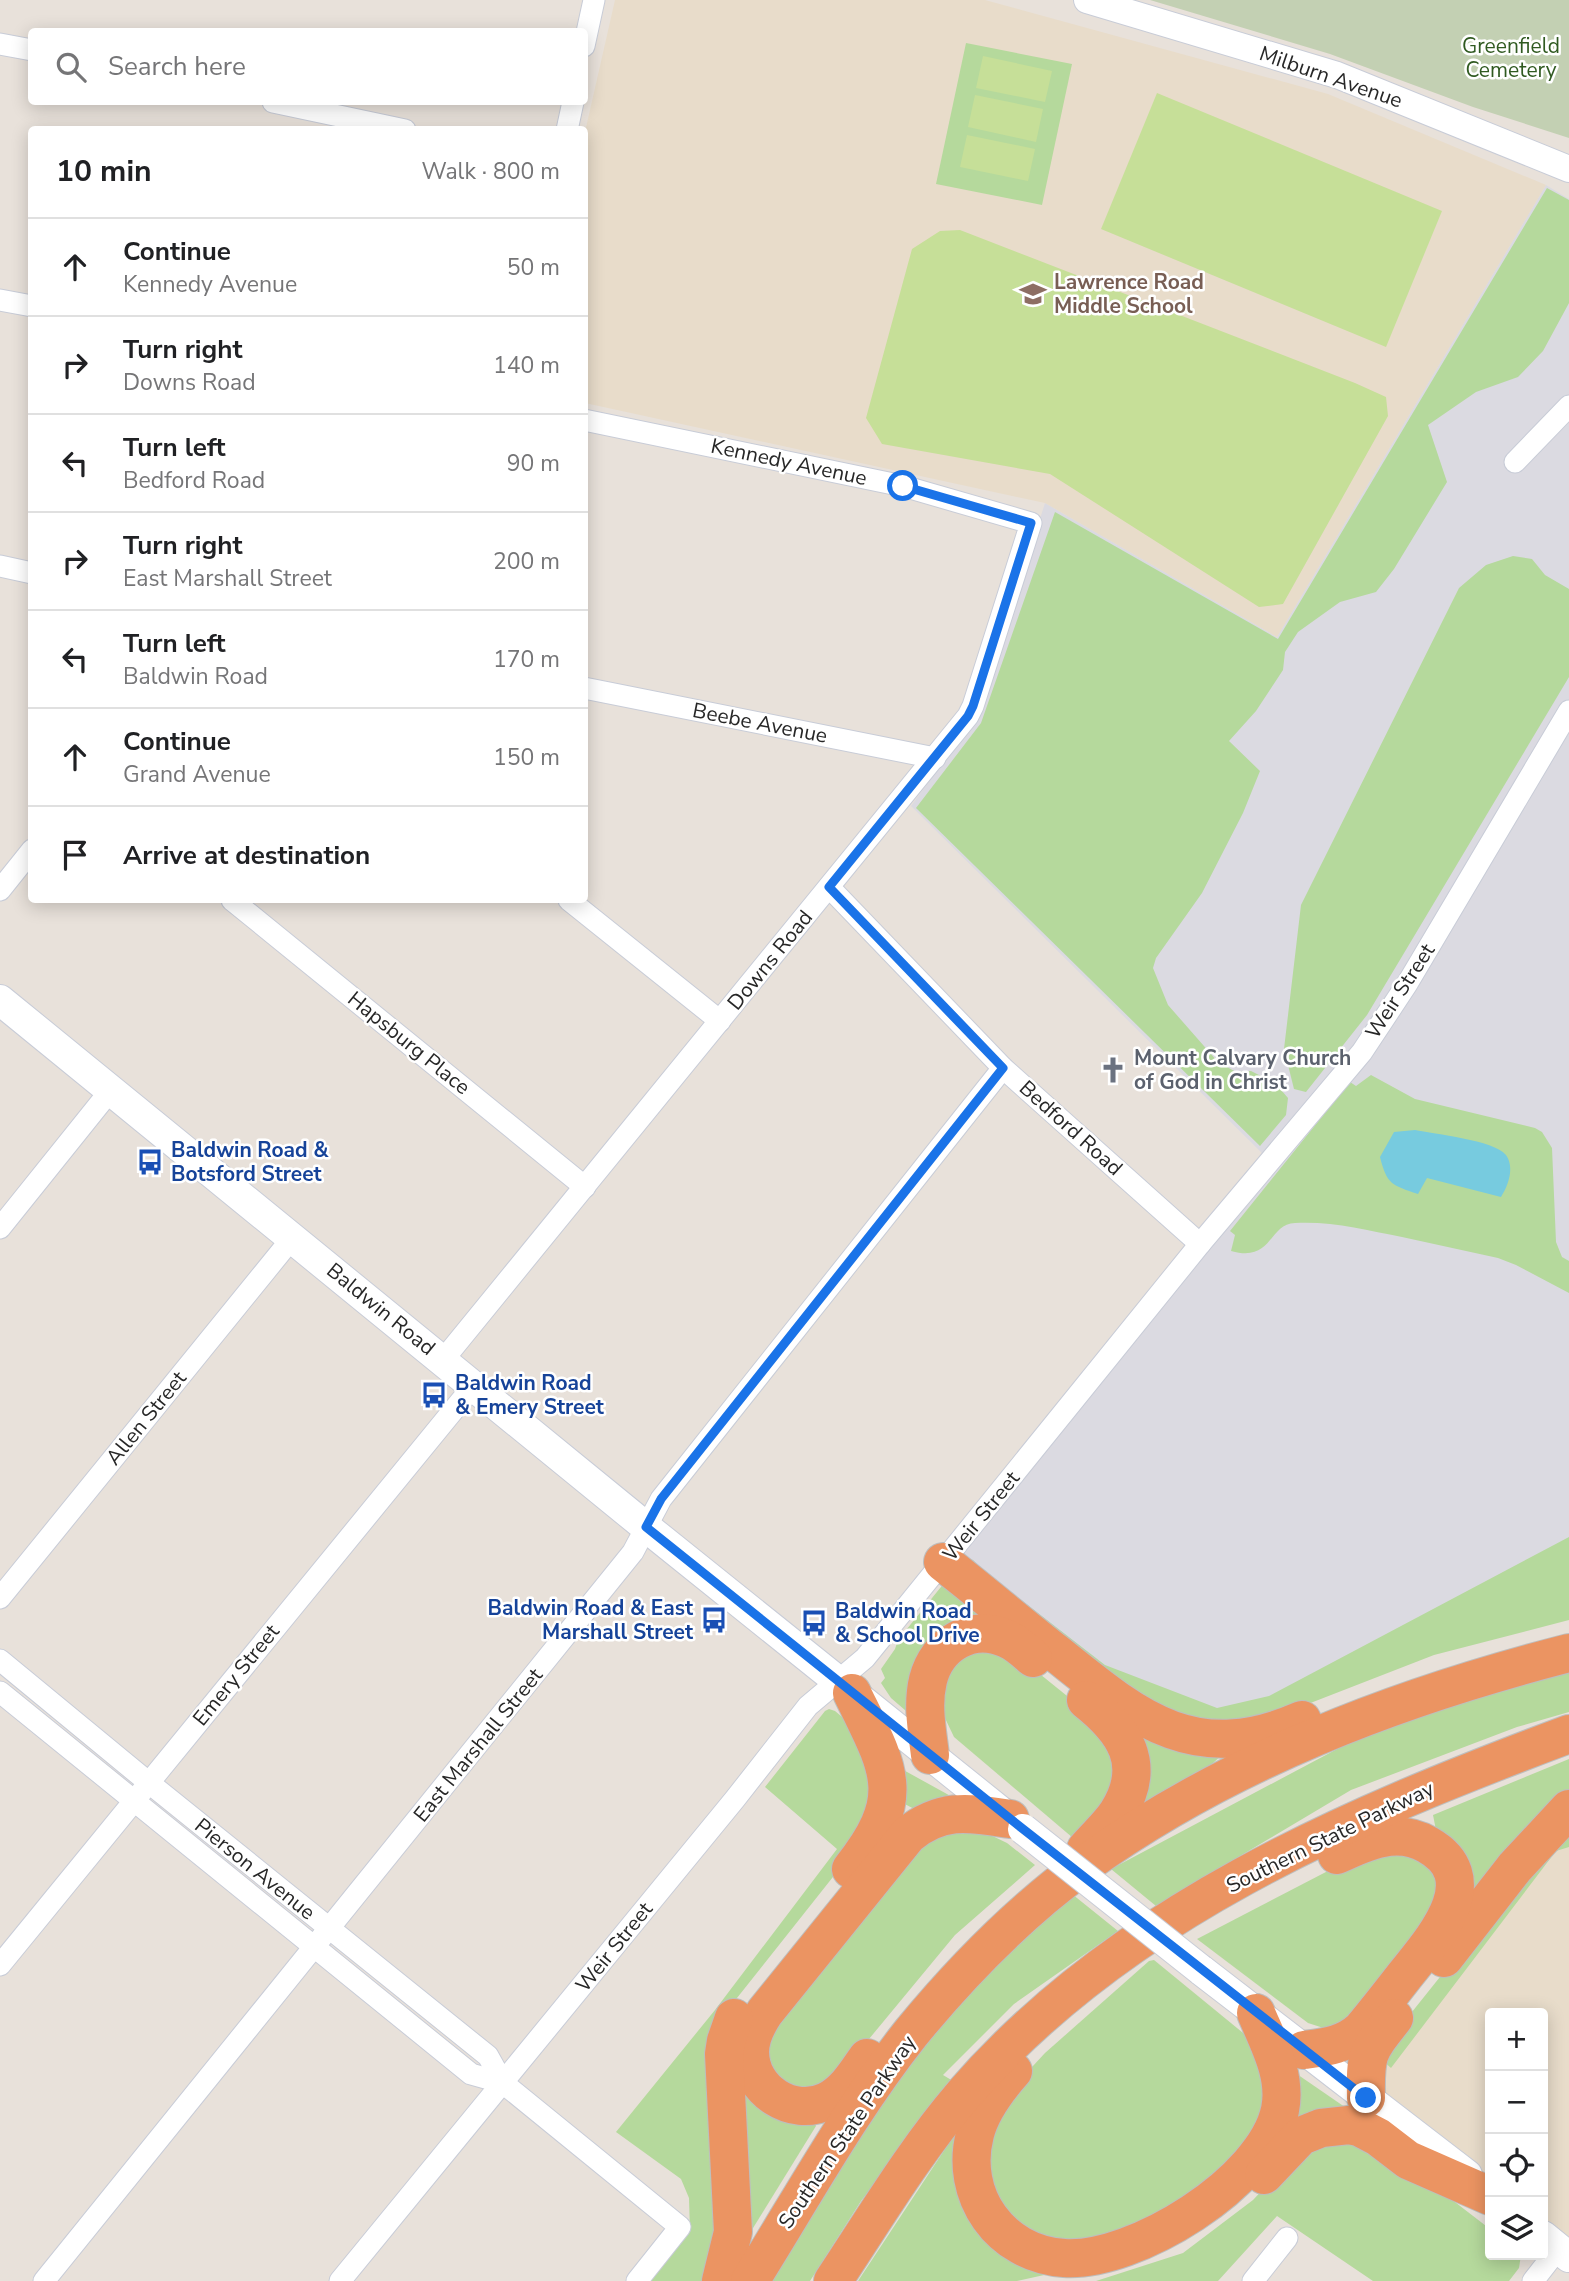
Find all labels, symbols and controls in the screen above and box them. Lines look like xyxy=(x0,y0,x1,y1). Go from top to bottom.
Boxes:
search box xyxy=(28,28,588,105)
park label: Greenfield Cemetery xyxy=(1462,32,1560,84)
street label: Milburn Avenue xyxy=(1256,39,1406,115)
icon: search xyxy=(52,48,90,86)
text: Search here xyxy=(108,49,246,84)
text: 10 min xyxy=(56,151,152,192)
text: Walk · 800 m xyxy=(421,156,560,187)
text: Continue xyxy=(123,234,231,269)
icon: ahead xyxy=(56,248,94,286)
text: 50 m xyxy=(507,252,560,283)
place label: Lawrence Road Middle School xyxy=(1054,268,1204,320)
text: Kennedy Avenue xyxy=(123,269,297,300)
school or university icon: Lawrence Road Middle School xyxy=(1018,279,1048,309)
text: Turn right xyxy=(123,332,242,367)
icon: right xyxy=(56,346,94,384)
text: 140 m xyxy=(493,350,560,381)
text: Downs Road xyxy=(123,367,256,398)
text: Turn left xyxy=(123,430,226,465)
street label: Kennedy Avenue xyxy=(708,432,870,492)
icon: left xyxy=(56,444,94,482)
text: 90 m xyxy=(507,448,560,479)
text: Bedford Road xyxy=(123,465,265,496)
route start xyxy=(887,470,918,501)
text: Turn right xyxy=(123,528,242,563)
icon: right xyxy=(56,542,94,580)
text: 200 m xyxy=(493,546,560,577)
text: East Marshall Street xyxy=(123,563,332,594)
text: Turn left xyxy=(123,626,226,661)
icon: left xyxy=(56,640,94,678)
text: 170 m xyxy=(493,644,560,675)
text: Baldwin Road xyxy=(123,661,268,692)
street label: Beebe Avenue xyxy=(690,696,830,750)
text: Continue xyxy=(123,724,231,759)
icon: ahead xyxy=(56,738,94,776)
text: 150 m xyxy=(493,742,560,773)
text: Grand Avenue xyxy=(123,759,271,790)
icon: arrive xyxy=(56,836,94,874)
text: Arrive at destination xyxy=(123,838,370,873)
street label: Downs Road xyxy=(721,904,819,1016)
street label: Weir Street xyxy=(1359,937,1442,1044)
street label: Hapsburg Place xyxy=(342,985,476,1101)
place label: Mount Calvary Church of God in Christ xyxy=(1134,1044,1351,1096)
church icon: Mount Calvary Church of God in Christ xyxy=(1098,1055,1128,1085)
street label: Bedford Road xyxy=(1013,1074,1129,1182)
place label: Baldwin Road & Botsford Street xyxy=(171,1136,329,1188)
bus stop icon: Baldwin Road & Botsford Street xyxy=(135,1147,165,1177)
street label: Baldwin Road xyxy=(321,1256,441,1362)
street label: Allen Street xyxy=(99,1365,193,1471)
place label: Baldwin Road & Emery Street xyxy=(455,1369,605,1421)
bus stop icon: Baldwin Road & Emery Street xyxy=(419,1380,449,1410)
street label: Weir Street xyxy=(936,1465,1026,1567)
place label: Baldwin Road & East Marshall Street xyxy=(488,1594,694,1646)
place label: Baldwin Road & School Drive xyxy=(835,1597,980,1649)
bus stop icon: Baldwin Road & East Marshall Street xyxy=(699,1605,729,1635)
bus stop icon: Baldwin Road & School Drive xyxy=(799,1608,829,1638)
street label: Emery Street xyxy=(186,1618,286,1732)
street label: East Marshall Street xyxy=(407,1662,549,1828)
street label: Southern State Parkway xyxy=(1222,1774,1439,1899)
street label: Pierson Avenue xyxy=(189,1812,321,1926)
street label: Weir Street xyxy=(569,1896,659,1998)
map controls xyxy=(1485,2008,1548,2260)
button: + xyxy=(1485,2008,1548,2071)
street label: Southern State Parkway xyxy=(772,2030,922,2234)
button: − xyxy=(1485,2071,1548,2134)
route end xyxy=(1350,2082,1381,2113)
button: locate xyxy=(1485,2134,1548,2197)
button: layers xyxy=(1485,2197,1548,2260)

